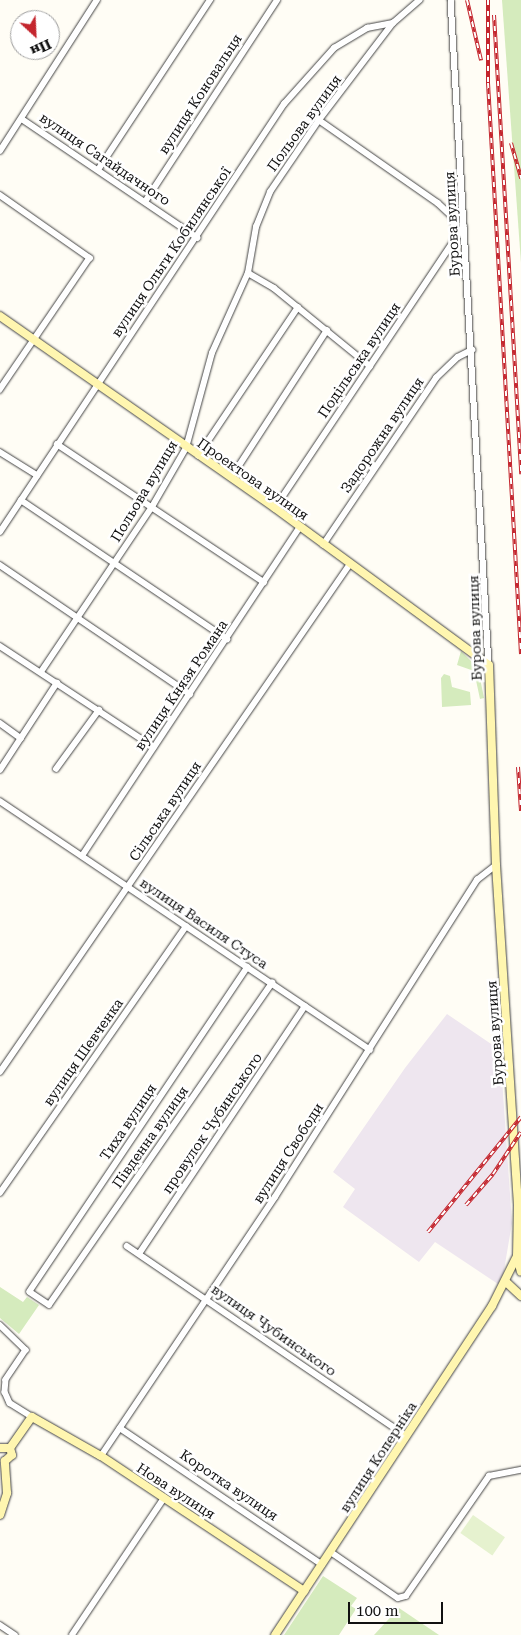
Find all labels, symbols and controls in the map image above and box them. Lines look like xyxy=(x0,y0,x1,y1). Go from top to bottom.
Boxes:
north arrow xyxy=(10,10,60,60)
street label: вулиця Коновальця xyxy=(155,31,245,157)
text: Пн xyxy=(28,36,54,59)
street label: Польова вулиця xyxy=(263,72,345,174)
street label: вулиця Сагайдачного xyxy=(36,109,174,209)
street label: вулиця Ольги Кобилянської xyxy=(108,164,234,340)
street label: Бурова вулиця xyxy=(441,171,463,277)
street label: Подільська вулиця xyxy=(314,299,404,421)
street label: Задорожна вулиця xyxy=(337,374,427,496)
street label: Проектова вулиця xyxy=(194,434,312,524)
street label: Польова вулиця xyxy=(107,437,181,545)
street label: Бурова вулиця xyxy=(465,575,485,681)
street label: вулиця Князя Романа xyxy=(131,617,231,753)
street label: Сільська вулиця xyxy=(125,758,205,864)
street label: вулиця Василя Стуса xyxy=(137,874,271,972)
street label: Бурова вулиця xyxy=(483,980,507,1086)
street label: вулиця Шевченка xyxy=(40,995,126,1109)
street label: провулок Чубинського xyxy=(159,1049,265,1197)
street label: Тиха вулиця xyxy=(96,1080,160,1164)
street label: Південна вулиця xyxy=(108,1083,192,1191)
street label: вулиця Свободи xyxy=(249,1100,327,1206)
street label: вулиця Чубинського xyxy=(208,1280,340,1380)
street label: вулиця Коперніка xyxy=(336,1399,420,1515)
street label: Коротка вулиця xyxy=(177,1446,281,1524)
street label: Нова вулиця xyxy=(134,1459,218,1523)
scale bar xyxy=(351,1592,446,1624)
text: 100 m xyxy=(356,1602,399,1620)

